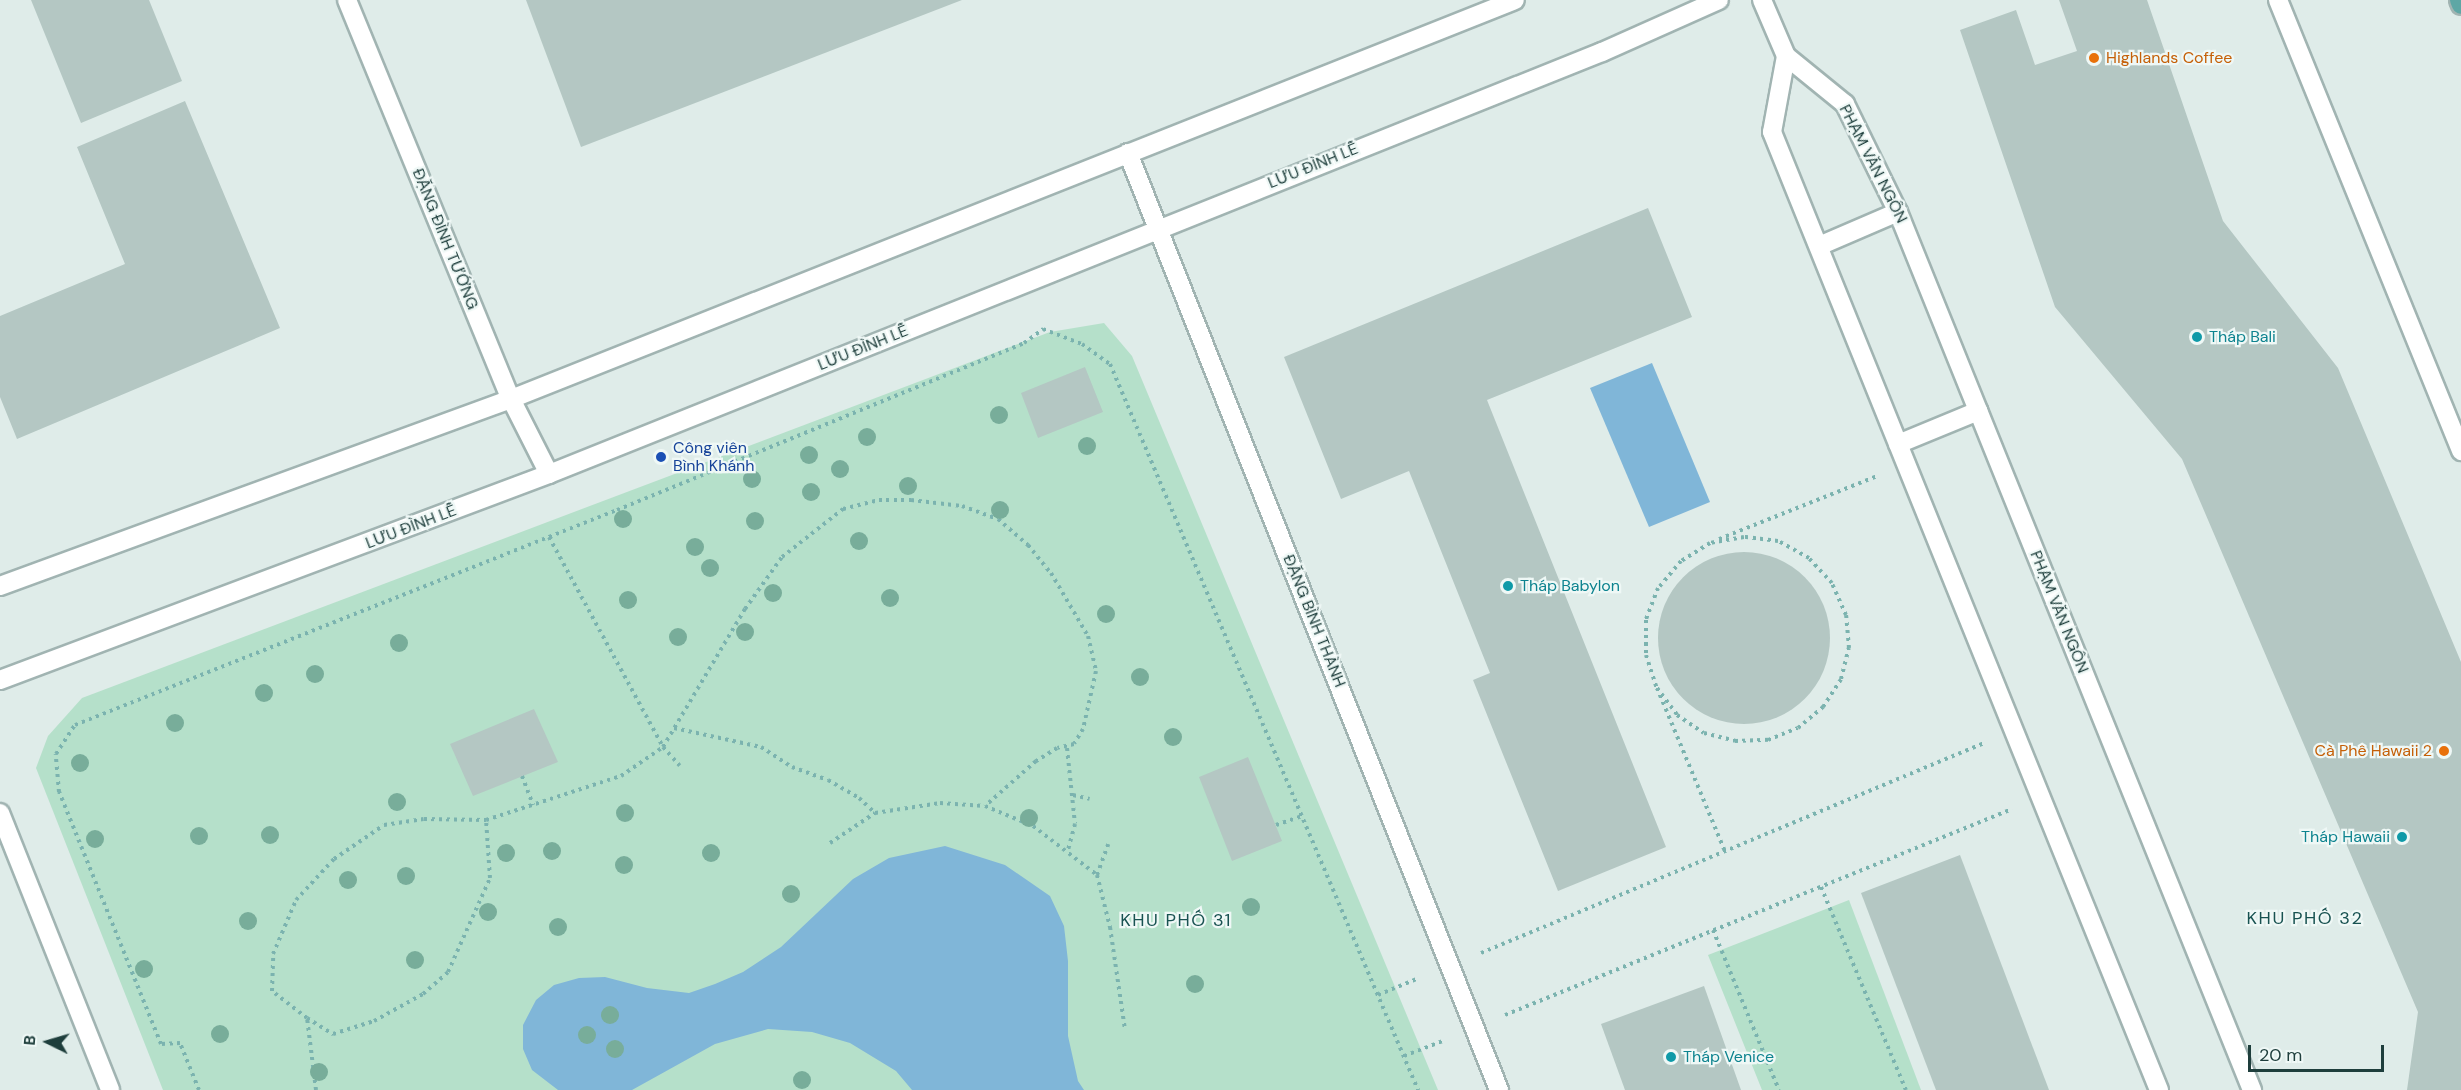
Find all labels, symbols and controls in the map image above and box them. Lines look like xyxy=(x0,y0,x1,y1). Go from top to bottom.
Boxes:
place label: Highlands Coffee xyxy=(2106,48,2232,68)
marker: Highlands Coffee xyxy=(2087,51,2101,65)
street label: PHẠM VĂN NGÔN xyxy=(1835,102,1911,226)
street label: LƯU ĐÌNH LỄ xyxy=(1265,139,1361,193)
street label: ĐẶNG ĐÌNH TƯỚNG xyxy=(408,166,482,312)
street label: LƯU ĐÌNH LỄ xyxy=(815,321,911,375)
place label: Tháp Bali xyxy=(2209,327,2276,347)
marker: Tháp Bali xyxy=(2190,330,2204,344)
place label: Công viên Bình Khánh xyxy=(673,438,754,476)
marker: Công viên Bình Khánh xyxy=(654,450,668,464)
street label: LƯU ĐÌNH LỄ xyxy=(363,501,459,553)
street label: PHẠM VĂN NGÔN xyxy=(2026,548,2092,676)
street label: ĐẶNG BÌNH THÀNH xyxy=(1279,552,1349,690)
place label: Tháp Babylon xyxy=(1520,576,1620,596)
marker: Tháp Babylon xyxy=(1501,579,1515,593)
place label: Cà Phê Hawaii 2 xyxy=(2315,741,2432,761)
marker: Cà Phê Hawaii 2 xyxy=(2437,744,2451,758)
place label: Tháp Hawaii xyxy=(2301,827,2390,847)
marker: Tháp Hawaii xyxy=(2395,830,2409,844)
district label: KHU PHỐ 32 xyxy=(2247,907,2363,929)
district label: KHU PHỐ 31 xyxy=(1120,909,1232,931)
north arrow xyxy=(18,1012,78,1072)
scale bar xyxy=(2251,1033,2388,1071)
text: B xyxy=(19,1034,40,1046)
text: 20 m xyxy=(2259,1043,2302,1067)
place label: Tháp Venice xyxy=(1683,1047,1774,1067)
marker: Tháp Venice xyxy=(1664,1050,1678,1064)

